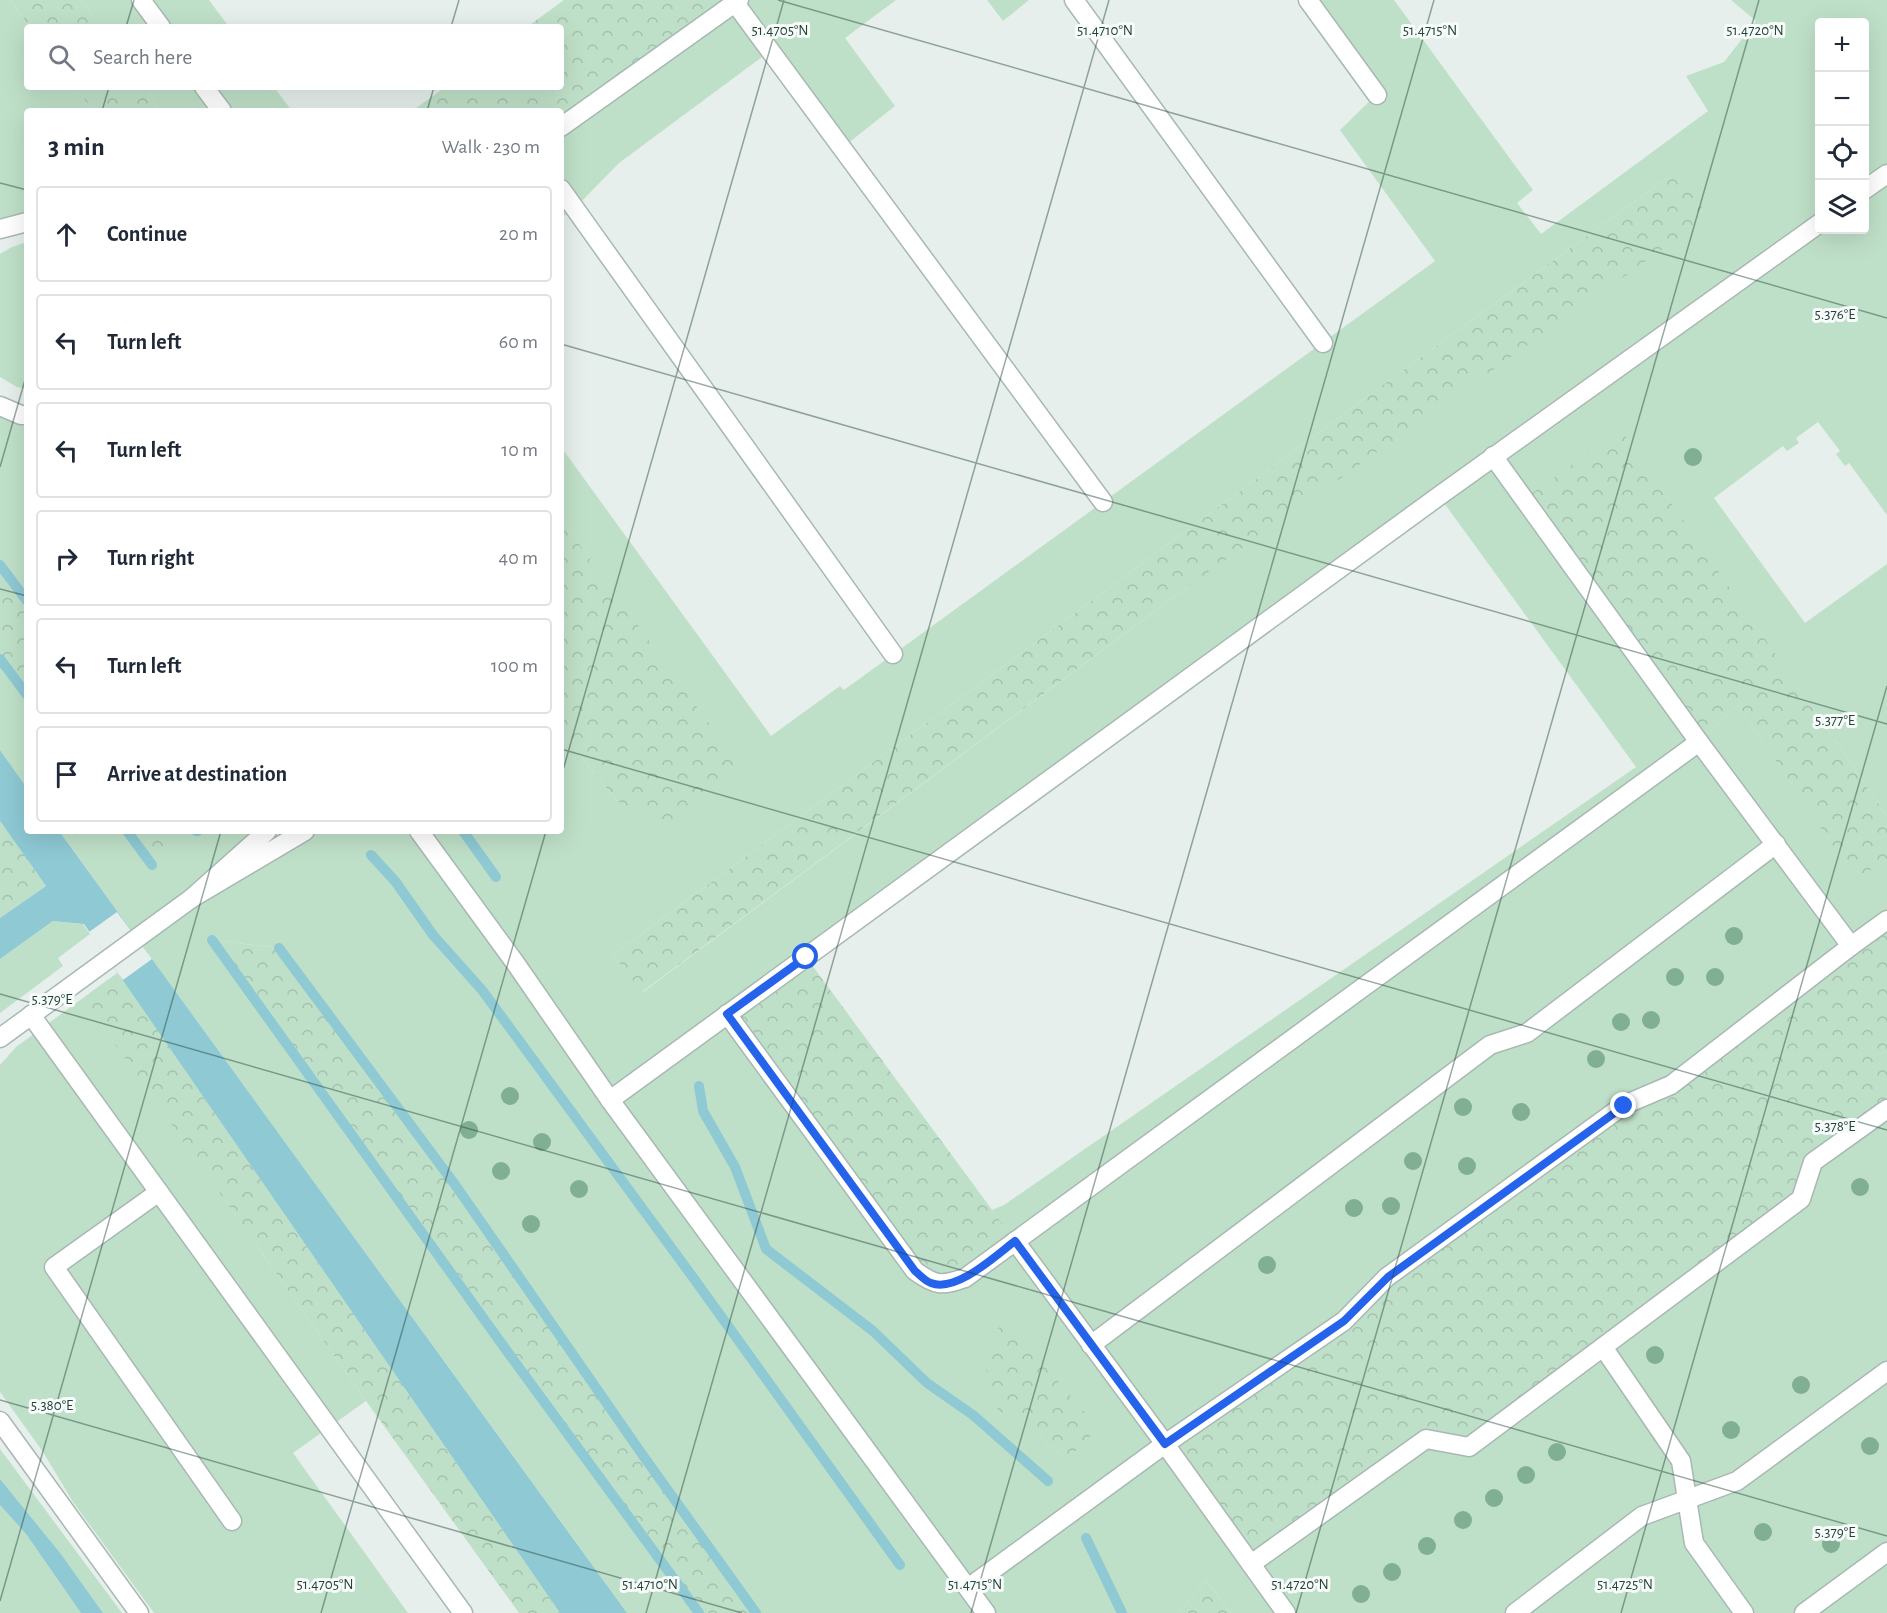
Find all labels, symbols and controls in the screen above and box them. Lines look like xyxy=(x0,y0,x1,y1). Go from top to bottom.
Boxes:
map controls xyxy=(1815,18,1869,234)
button: + xyxy=(1815,18,1869,72)
text: 51.4705°N xyxy=(751,23,809,38)
text: 51.4710°N xyxy=(1077,23,1133,38)
text: 51.4715°N xyxy=(1403,23,1457,38)
text: 51.4720°N xyxy=(1726,23,1784,38)
search box xyxy=(24,24,564,90)
icon: search xyxy=(45,41,78,74)
text: Search here xyxy=(93,46,192,68)
button: − xyxy=(1815,72,1869,126)
button: locate xyxy=(1815,126,1869,180)
text: 3 min xyxy=(48,134,105,160)
text: Walk · 230 m xyxy=(442,137,540,157)
button: layers xyxy=(1815,180,1869,234)
icon: ahead xyxy=(50,218,83,251)
text: Continue xyxy=(107,223,187,245)
text: 20 m xyxy=(499,224,538,244)
text: 5.376°E xyxy=(1815,307,1855,322)
icon: left xyxy=(50,326,83,359)
text: Turn left xyxy=(107,331,181,353)
text: 60 m xyxy=(499,332,538,352)
icon: left xyxy=(50,434,83,467)
text: Turn left xyxy=(107,439,181,461)
text: 10 m xyxy=(501,440,538,460)
icon: right xyxy=(50,542,83,575)
text: Turn right xyxy=(107,547,194,569)
text: 40 m xyxy=(499,548,538,568)
icon: left xyxy=(50,650,83,683)
text: Turn left xyxy=(107,655,181,677)
text: 100 m xyxy=(491,656,538,676)
text: 5.377°E xyxy=(1815,713,1855,728)
icon: arrive xyxy=(50,758,83,791)
text: Arrive at destination xyxy=(107,763,287,785)
route start xyxy=(792,943,818,969)
text: 5.379°E xyxy=(32,992,72,1007)
route end xyxy=(1610,1092,1636,1118)
text: 5.378°E xyxy=(1815,1119,1855,1134)
text: 5.380°E xyxy=(31,1398,73,1413)
text: 5.379°E xyxy=(1815,1525,1855,1540)
text: 51.4705°N xyxy=(296,1577,354,1592)
text: 51.4710°N xyxy=(622,1577,678,1592)
text: 51.4715°N xyxy=(948,1577,1002,1592)
text: 51.4720°N xyxy=(1271,1577,1329,1592)
text: 51.4725°N xyxy=(1597,1577,1653,1592)

